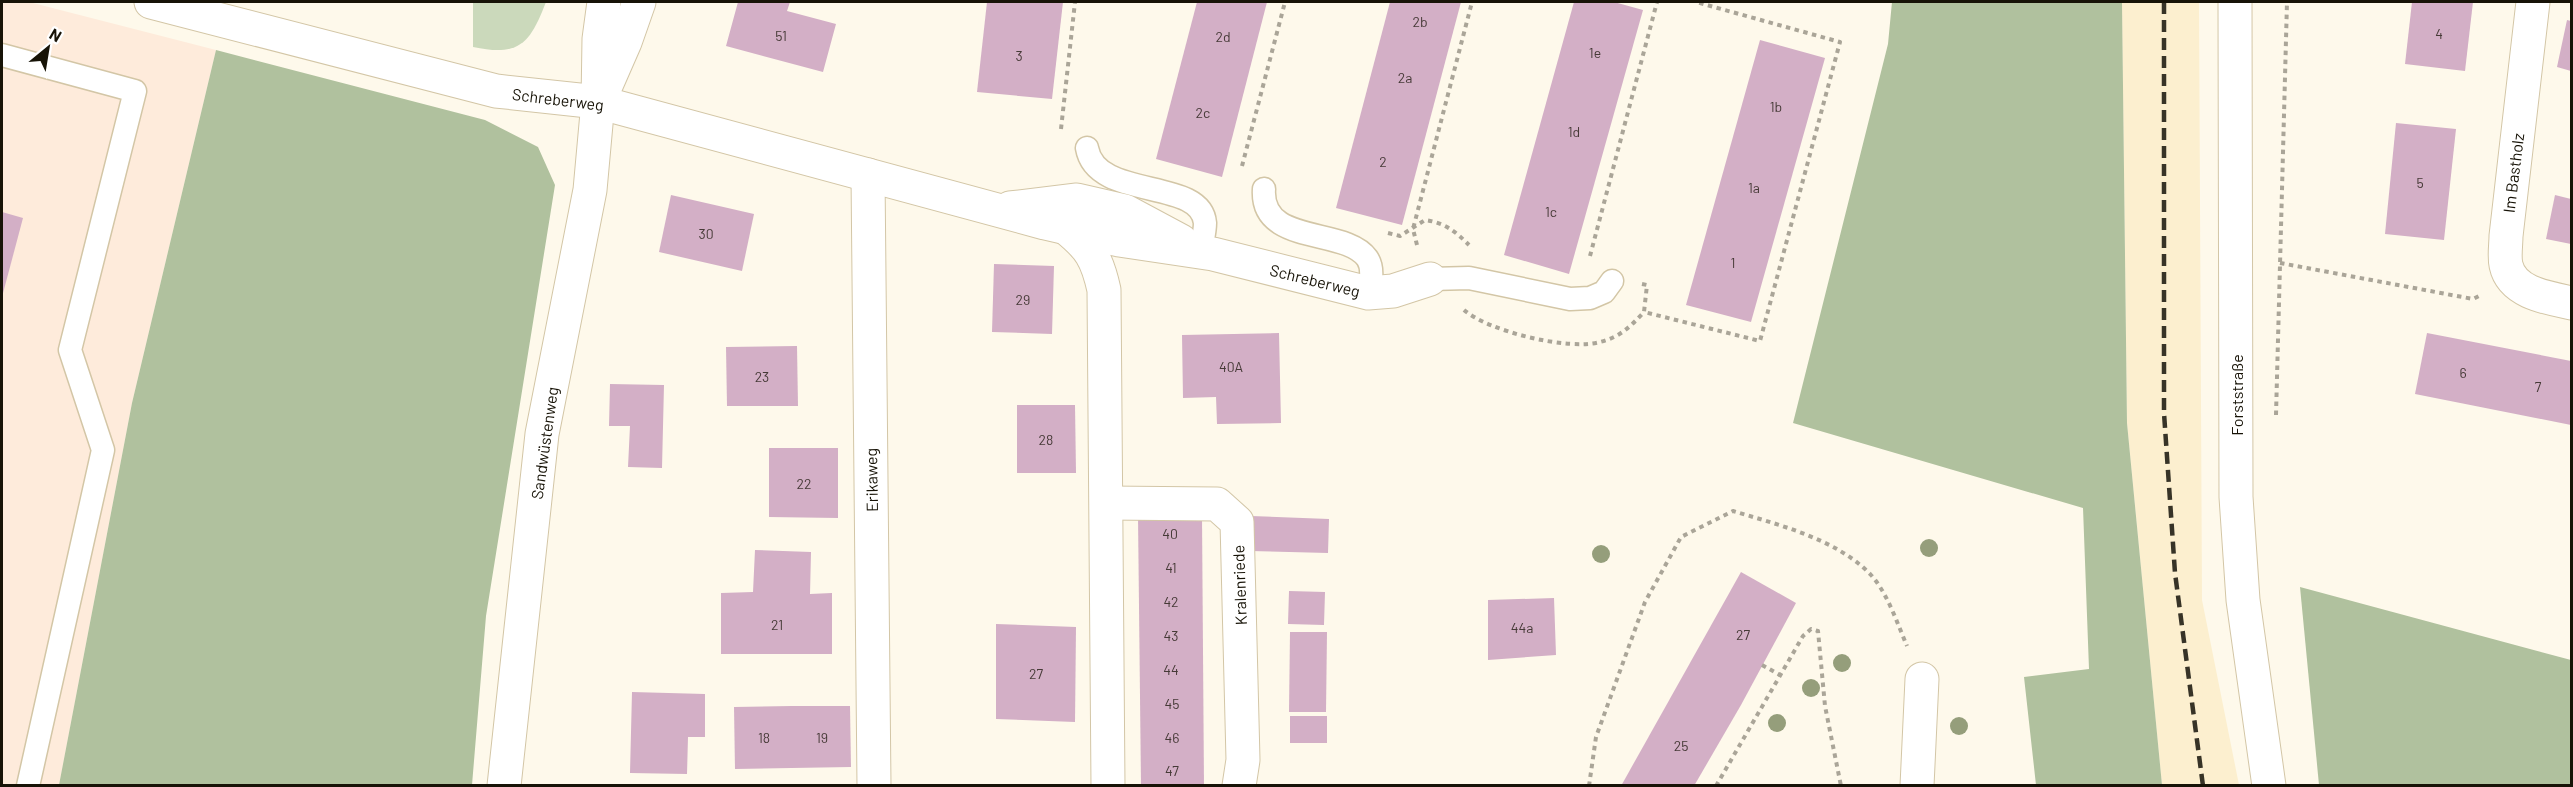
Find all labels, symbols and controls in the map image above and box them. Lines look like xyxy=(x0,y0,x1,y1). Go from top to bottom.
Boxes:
house number: 2b xyxy=(1412,13,1428,30)
north arrow xyxy=(18,18,78,78)
text: N xyxy=(46,24,65,45)
house number: 4 xyxy=(2435,25,2443,42)
house number: 51 xyxy=(775,27,787,44)
house number: 2d xyxy=(1215,28,1231,45)
house number: 1e xyxy=(1589,44,1601,61)
house number: 3 xyxy=(1015,47,1023,64)
house number: 2a xyxy=(1398,69,1412,86)
street label: Schreberweg xyxy=(511,84,605,114)
house number: 1b xyxy=(1770,98,1782,115)
house number: 2c xyxy=(1196,104,1210,121)
house number: 1d xyxy=(1568,123,1580,140)
street label: Im Bastholz xyxy=(2499,132,2527,214)
house number: 2 xyxy=(1379,153,1387,170)
house number: 5 xyxy=(2416,174,2424,191)
house number: 1a xyxy=(1748,179,1760,196)
house number: 1c xyxy=(1545,203,1557,220)
house number: 30 xyxy=(698,225,714,242)
house number: 1 xyxy=(1731,254,1735,271)
street label: Schreberweg xyxy=(1268,260,1362,300)
house number: 29 xyxy=(1016,291,1030,308)
street label: Forststraße xyxy=(2227,354,2246,436)
house number: 40A xyxy=(1219,358,1244,375)
house number: 6 xyxy=(2459,364,2467,381)
house number: 23 xyxy=(755,368,769,385)
house number: 7 xyxy=(2535,378,2542,395)
street label: Sandwüstenweg xyxy=(527,385,561,501)
house number: 28 xyxy=(1039,431,1053,448)
street label: Erikaweg xyxy=(861,448,881,512)
house number: 22 xyxy=(796,475,812,492)
house number: 40 xyxy=(1162,525,1178,542)
street label: Kralenriede xyxy=(1228,545,1250,625)
house number: 41 xyxy=(1165,559,1177,576)
house number: 42 xyxy=(1163,593,1179,610)
house number: 21 xyxy=(771,616,783,633)
house number: 44a xyxy=(1511,619,1533,636)
house number: 27 xyxy=(1736,626,1750,643)
house number: 43 xyxy=(1164,627,1178,644)
house number: 44 xyxy=(1163,661,1179,678)
house number: 27 xyxy=(1029,665,1043,682)
house number: 45 xyxy=(1165,695,1179,712)
house number: 18 xyxy=(758,729,770,746)
house number: 19 xyxy=(816,729,828,746)
house number: 46 xyxy=(1165,729,1179,746)
house number: 25 xyxy=(1674,737,1688,754)
house number: 47 xyxy=(1165,762,1179,779)

